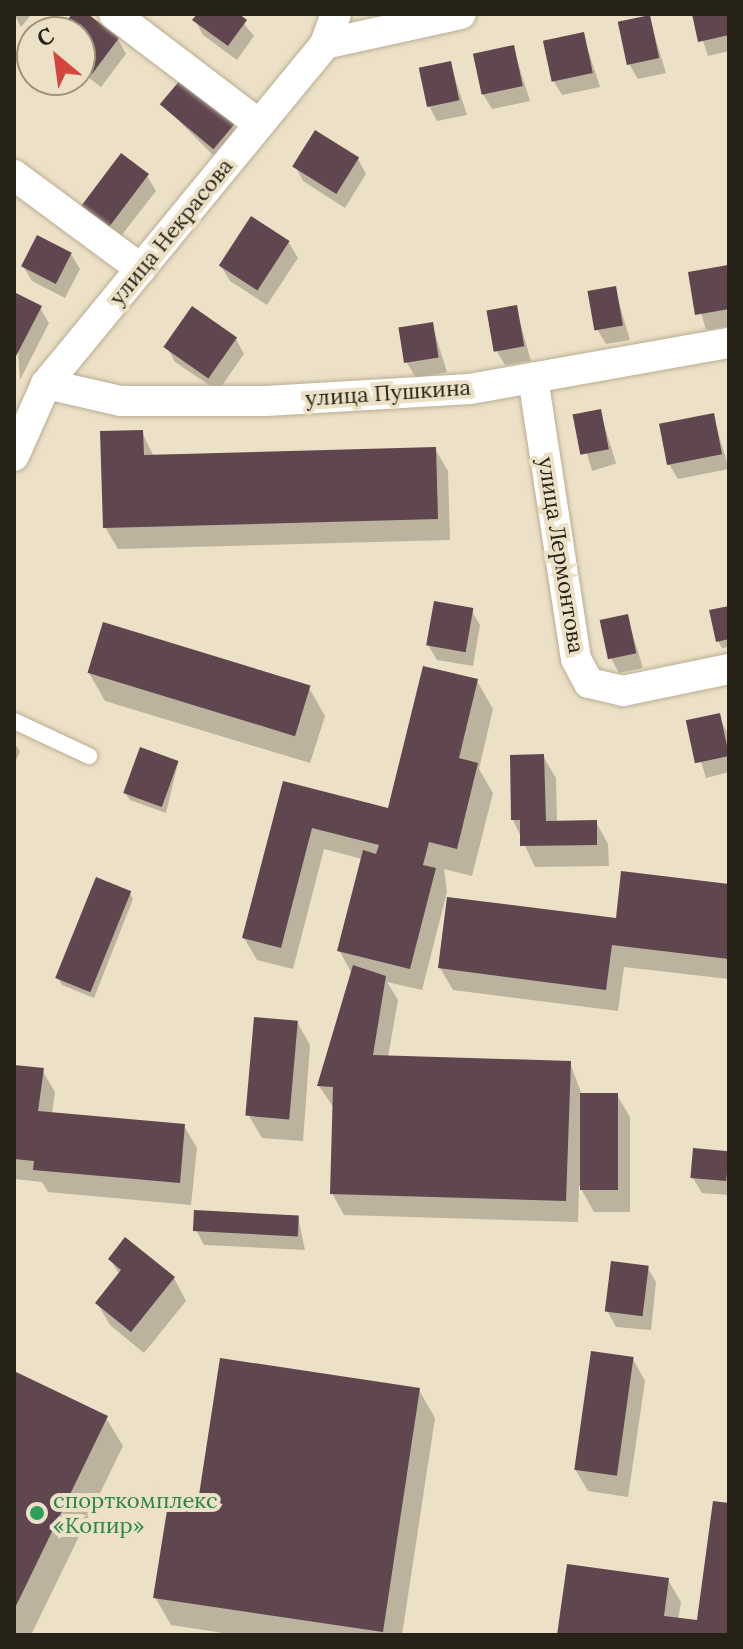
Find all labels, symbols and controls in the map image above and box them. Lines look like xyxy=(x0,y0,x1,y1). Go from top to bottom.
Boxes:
north arrow xyxy=(16,16,96,96)
text: С xyxy=(32,21,59,53)
street label: улица Некрасова xyxy=(104,153,238,311)
street label: улица Пушкина xyxy=(304,374,472,412)
street label: улица Лермонтова xyxy=(532,455,590,655)
place label: спорткомплекс «Копир» xyxy=(53,1487,218,1538)
marker: спорткомплекс «Копир» xyxy=(28,1504,46,1522)

